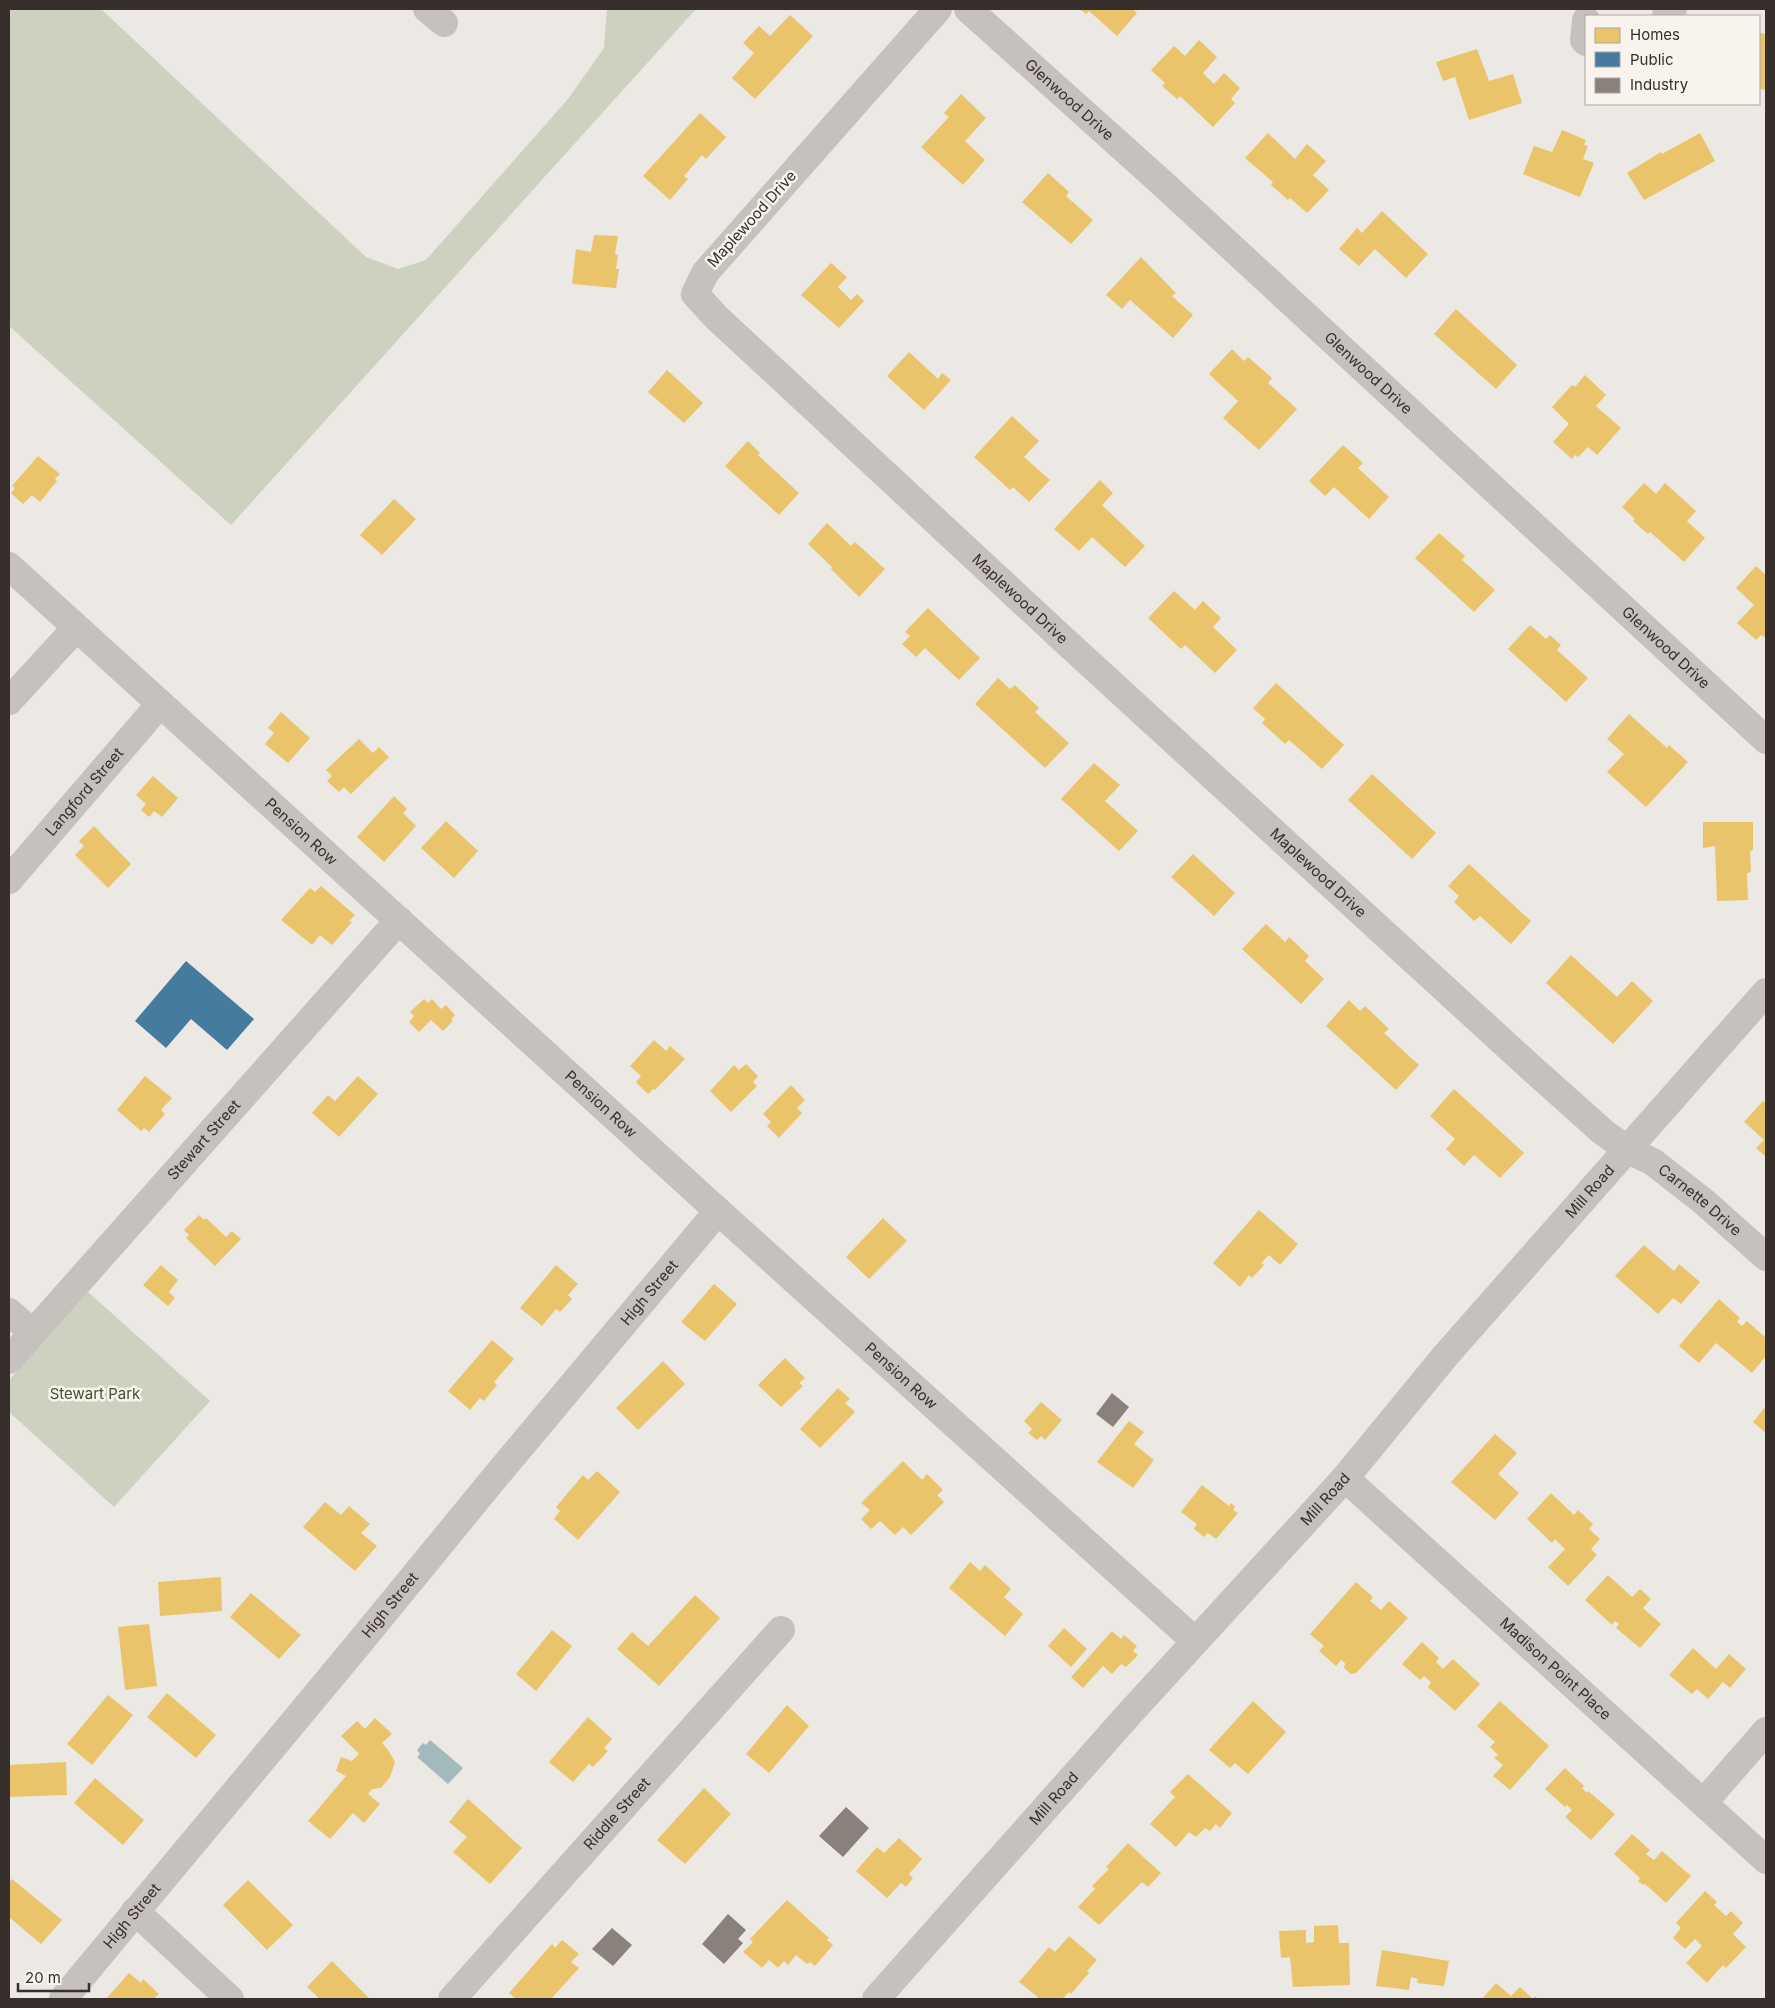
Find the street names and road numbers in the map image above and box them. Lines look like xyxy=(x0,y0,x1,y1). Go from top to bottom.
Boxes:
street label: Glenwood Drive xyxy=(1021,55,1118,144)
street label: Maplewood Drive xyxy=(703,166,800,271)
street label: Glenwood Drive xyxy=(1320,327,1416,418)
street label: Maplewood Drive xyxy=(968,549,1072,648)
street label: Glenwood Drive xyxy=(1618,602,1714,693)
street label: Langford Street xyxy=(41,744,127,840)
street label: Pension Row xyxy=(261,794,342,869)
street label: Maplewood Drive xyxy=(1266,824,1371,921)
street label: Pension Row xyxy=(561,1066,641,1142)
street label: Stewart Street xyxy=(163,1096,244,1184)
street label: Carnette Drive xyxy=(1655,1160,1746,1240)
street label: Mill Road xyxy=(1561,1161,1618,1222)
street label: High Street xyxy=(616,1256,682,1329)
street label: Pension Row xyxy=(861,1338,942,1413)
street label: Mill Road xyxy=(1296,1469,1354,1529)
street label: High Street xyxy=(357,1568,422,1642)
street label: Madison Point Place xyxy=(1496,1613,1615,1724)
street label: Mill Road xyxy=(1025,1768,1082,1829)
street label: Riddle Street xyxy=(579,1773,654,1854)
street label: High Street xyxy=(99,1879,164,1952)

